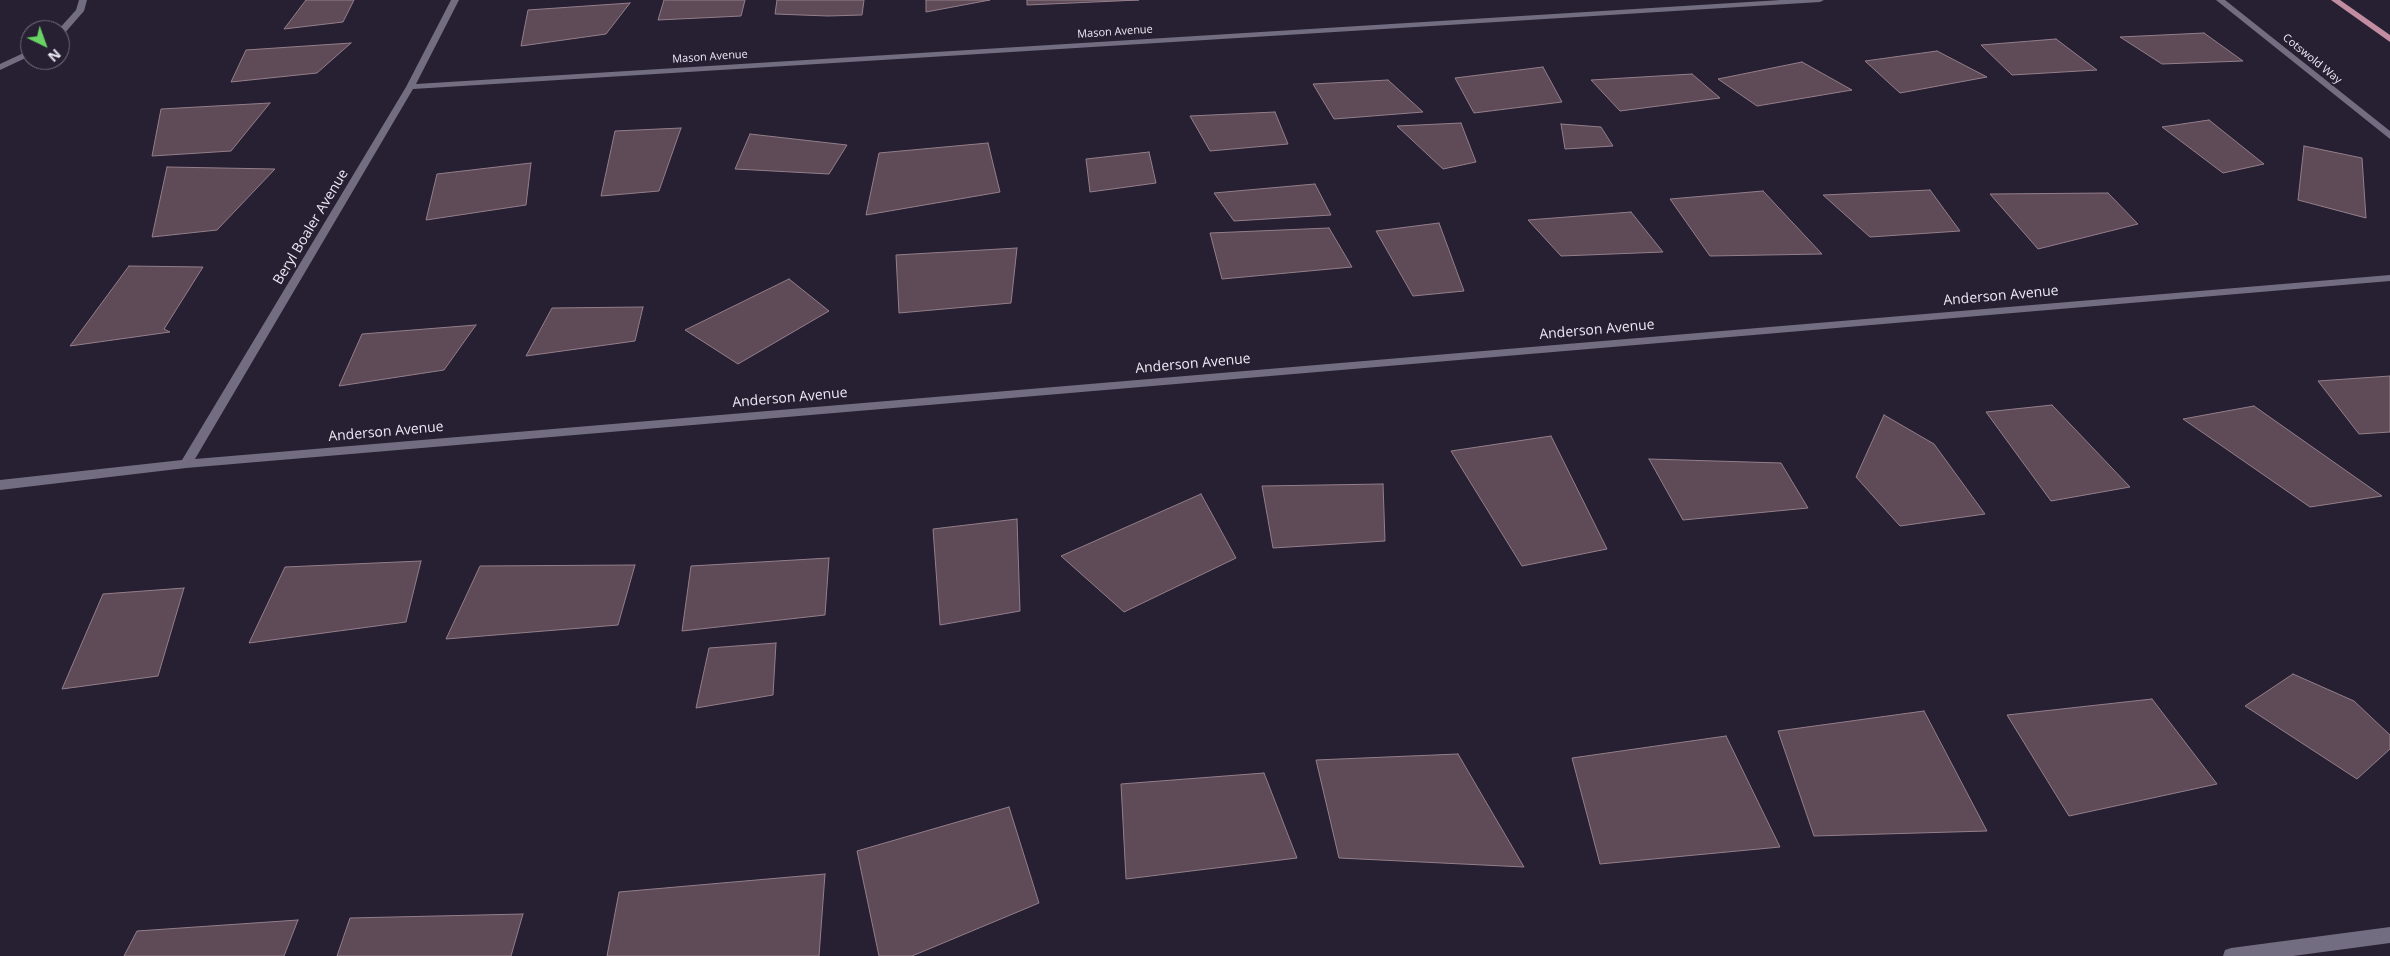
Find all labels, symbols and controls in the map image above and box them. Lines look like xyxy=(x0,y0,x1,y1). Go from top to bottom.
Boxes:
north arrow xyxy=(20,20,70,70)
street label: Mason Avenue xyxy=(1077,23,1153,41)
street label: Cotswold Way xyxy=(2280,31,2344,87)
text: N xyxy=(44,45,65,67)
street label: Mason Avenue xyxy=(672,48,748,66)
street label: Beryl Boaler Avenue xyxy=(270,166,352,288)
street label: Anderson Avenue xyxy=(1943,283,2059,309)
street label: Anderson Avenue xyxy=(1539,317,1655,343)
street label: Anderson Avenue xyxy=(1135,351,1251,377)
street label: Anderson Avenue xyxy=(732,385,848,411)
street label: Anderson Avenue xyxy=(328,419,444,445)

